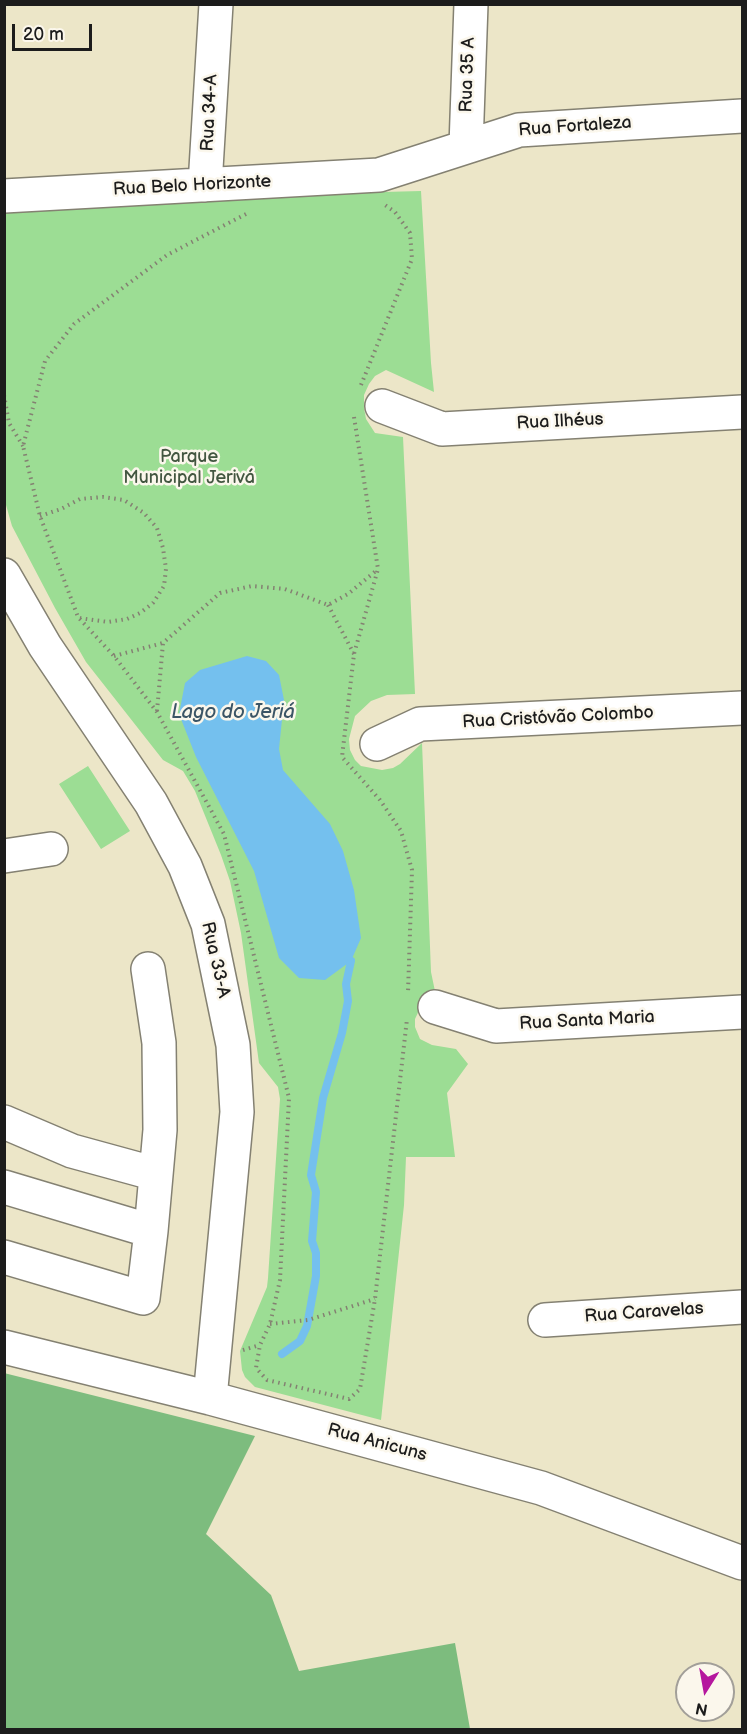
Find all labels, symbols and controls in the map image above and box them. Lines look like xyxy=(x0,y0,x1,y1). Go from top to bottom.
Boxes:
scale bar xyxy=(15,12,94,50)
text: 20 m xyxy=(23,24,64,45)
street label: Rua 35 A xyxy=(456,37,480,113)
street label: Rua 34-A xyxy=(197,74,223,152)
street label: Rua Fortaleza xyxy=(518,112,632,142)
street label: Rua Belo Horizonte xyxy=(112,171,272,201)
street label: Rua Ilhéus xyxy=(516,409,604,435)
park label: Parque Municipal Jerivá xyxy=(123,446,255,488)
water label: Lago do Jeriá xyxy=(171,701,295,725)
street label: Rua Cristóvão Colombo xyxy=(462,702,654,734)
street label: Rua 33-A xyxy=(196,920,234,1000)
street label: Rua Santa Maria xyxy=(519,1007,655,1035)
street label: Rua Caravelas xyxy=(584,1298,704,1328)
street label: Rua Anicuns xyxy=(325,1419,429,1467)
north arrow xyxy=(675,1662,735,1722)
text: N xyxy=(694,1698,710,1719)

